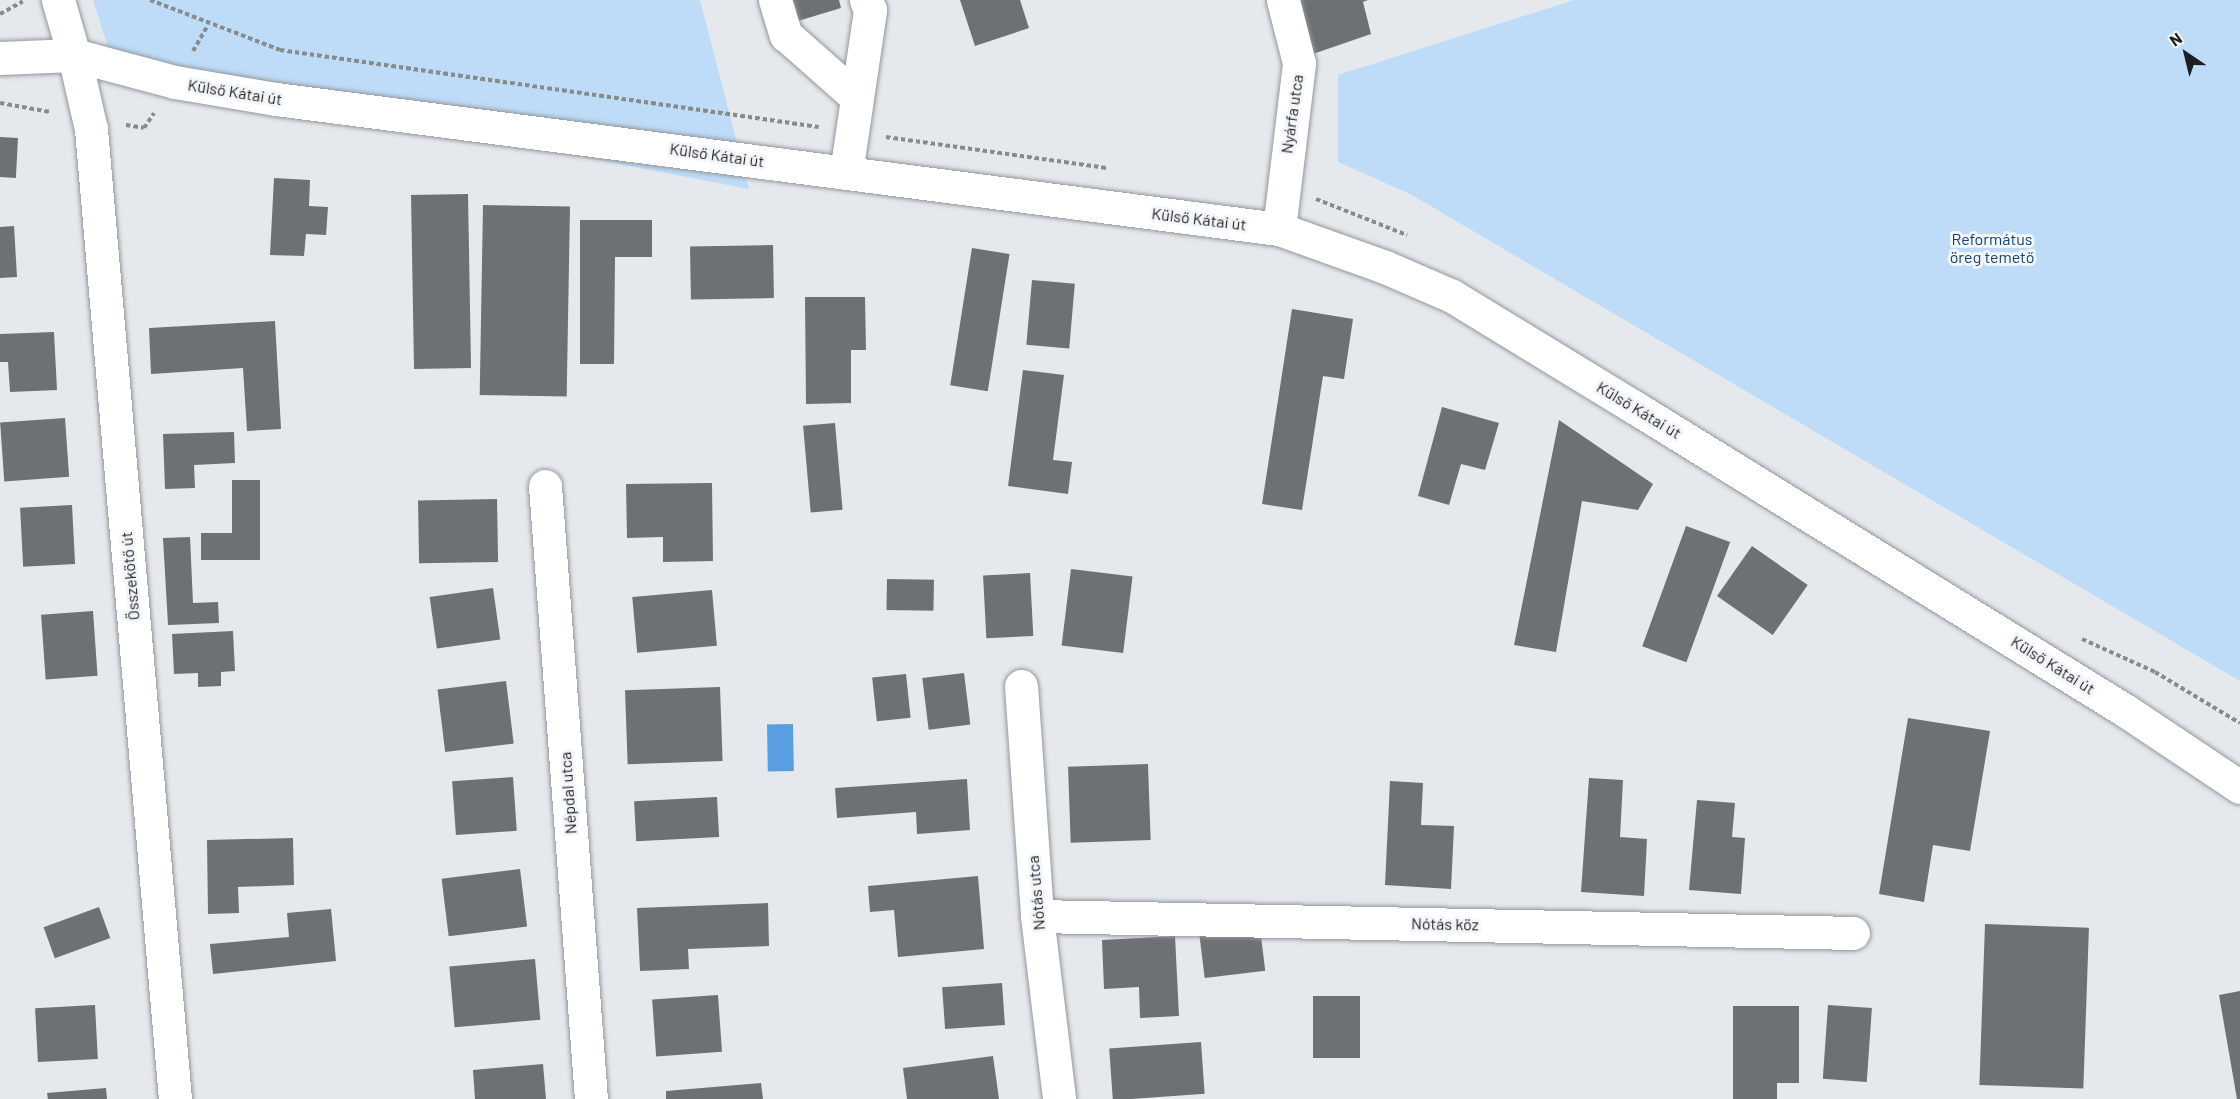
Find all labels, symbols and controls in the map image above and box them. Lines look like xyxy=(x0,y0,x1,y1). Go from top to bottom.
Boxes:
north arrow xyxy=(2156,24,2216,84)
text: N xyxy=(2166,28,2185,50)
street label: Nyárfa utca xyxy=(1277,73,1307,155)
street label: Külső Kátai út xyxy=(186,75,284,109)
street label: Külső Kátai út xyxy=(669,139,765,171)
street label: Külső Kátai út xyxy=(1151,204,1247,234)
park label: Református öreg temető xyxy=(1950,229,2034,267)
street label: Külső Kátai út xyxy=(1593,377,1685,443)
street label: Összekötő út xyxy=(117,531,143,621)
street label: Külső Kátai út xyxy=(2008,632,2098,698)
street label: Népdal utca xyxy=(556,751,580,835)
street label: Nótás utca xyxy=(1023,855,1049,931)
street label: Nótás köz xyxy=(1411,914,1479,934)

